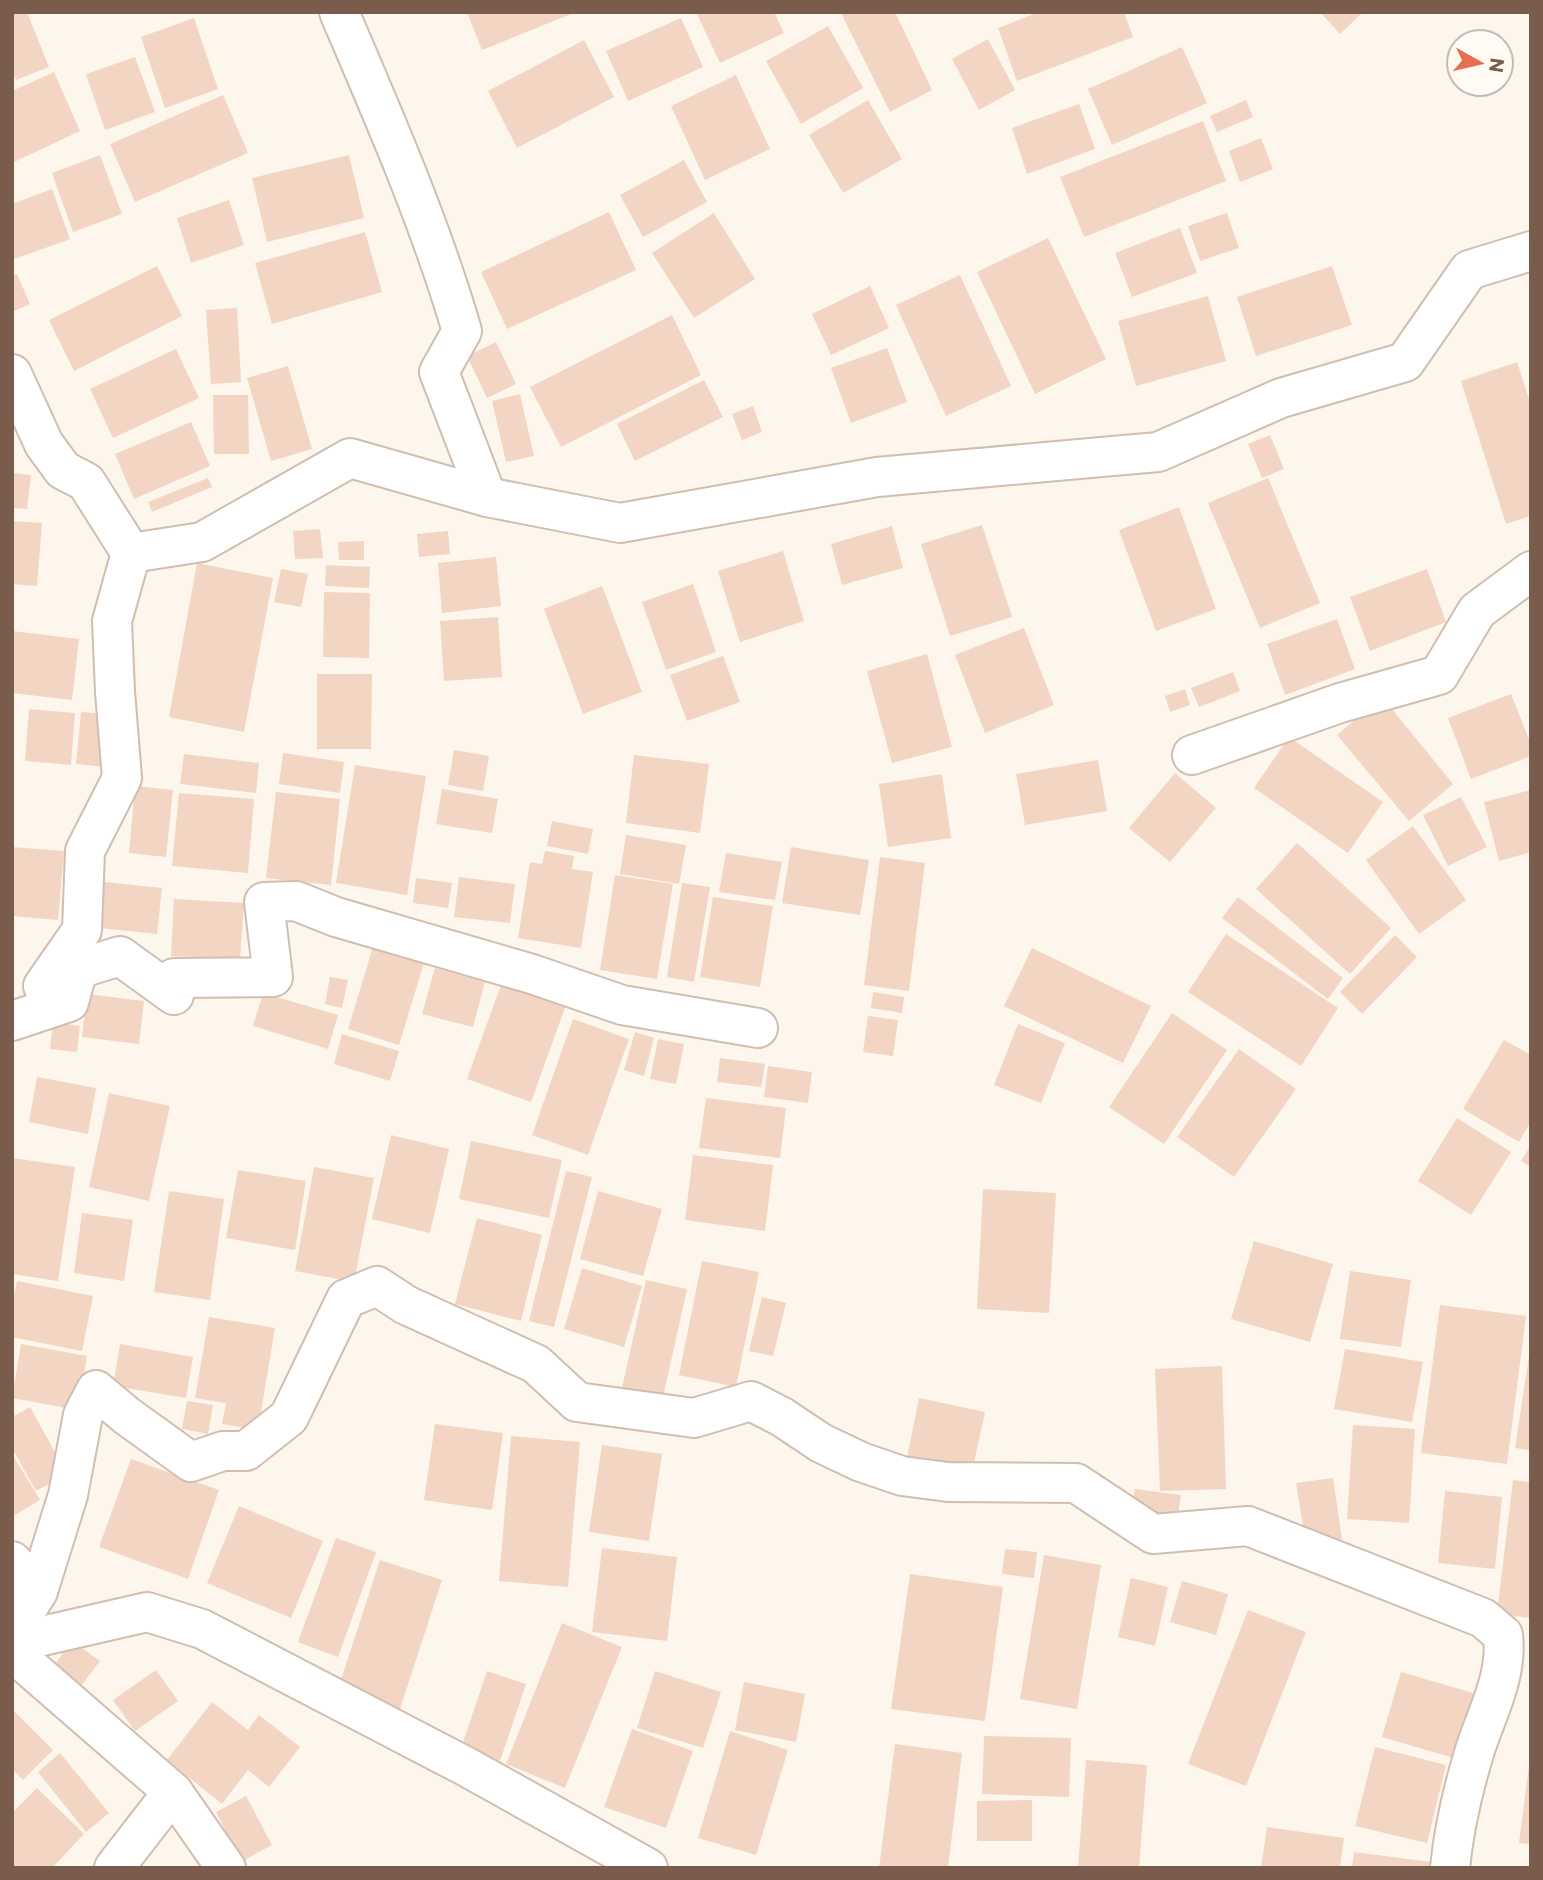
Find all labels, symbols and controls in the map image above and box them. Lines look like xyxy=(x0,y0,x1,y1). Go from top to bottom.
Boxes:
north arrow xyxy=(1445,28,1515,98)
text: N xyxy=(1485,57,1510,74)

